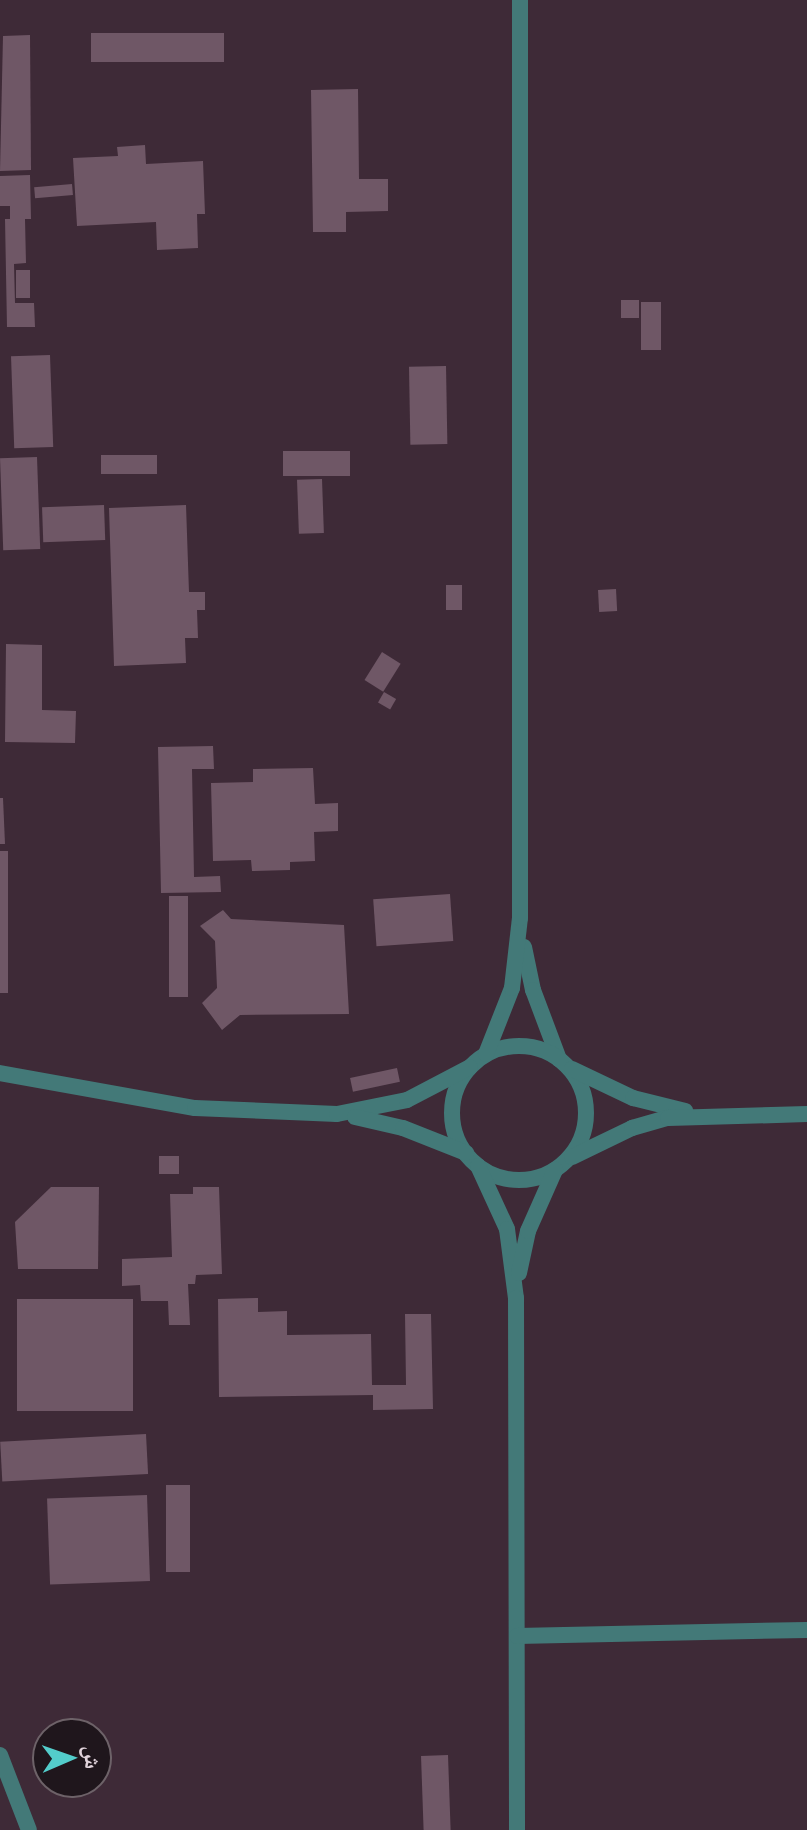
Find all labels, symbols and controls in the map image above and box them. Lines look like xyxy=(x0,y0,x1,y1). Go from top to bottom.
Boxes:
north arrow xyxy=(32,1718,112,1798)
text: ش xyxy=(79,1745,109,1769)

